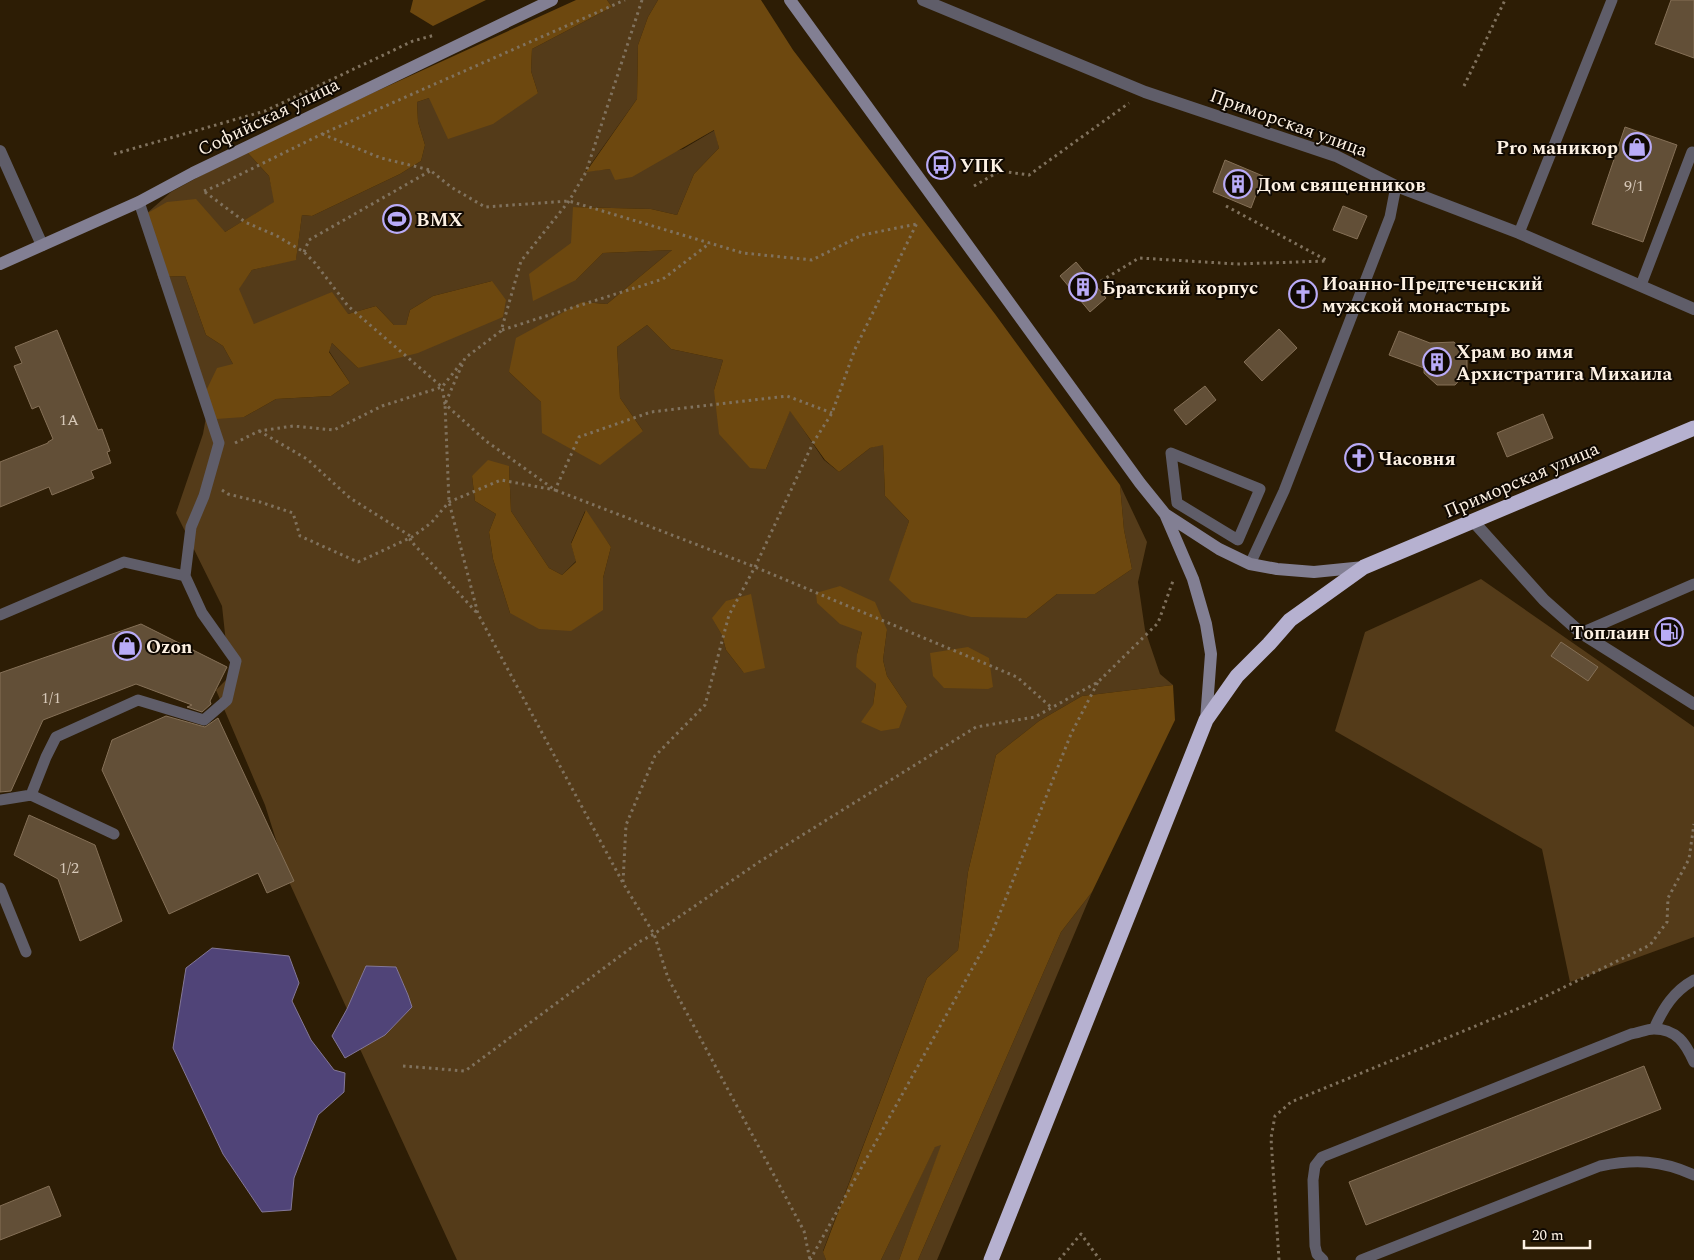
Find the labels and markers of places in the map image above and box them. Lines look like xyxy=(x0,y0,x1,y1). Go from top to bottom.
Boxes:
shop icon: Pro маникюр xyxy=(1622,132,1652,162)
place label: Pro маникюр xyxy=(1496,134,1618,163)
bus stop icon: УПК xyxy=(926,150,956,180)
place label: УПК xyxy=(960,152,1004,181)
building icon: Дом священников xyxy=(1223,169,1253,199)
place label: Дом священников xyxy=(1257,171,1426,200)
sports icon: BMX xyxy=(382,204,412,234)
place label: BMX xyxy=(416,206,463,235)
place label: Иоанно-Предтеченский мужской монастырь xyxy=(1322,270,1543,321)
building icon: Братский корпус xyxy=(1068,272,1098,302)
place label: Братский корпус xyxy=(1102,274,1258,303)
church icon: Иоанно-Предтеченский мужской монастырь xyxy=(1288,279,1318,309)
place label: Храм во имя Архистратига Михаила xyxy=(1456,338,1673,389)
building icon: Храм во имя Архистратига Михаила xyxy=(1422,347,1452,377)
church icon: Часовня xyxy=(1344,443,1374,473)
place label: Часовня xyxy=(1378,445,1456,474)
fuel station icon: Топлаин xyxy=(1654,617,1684,647)
place label: Топлаин xyxy=(1571,619,1650,648)
shop icon: Ozon xyxy=(112,631,142,661)
place label: Ozon xyxy=(146,633,193,662)

